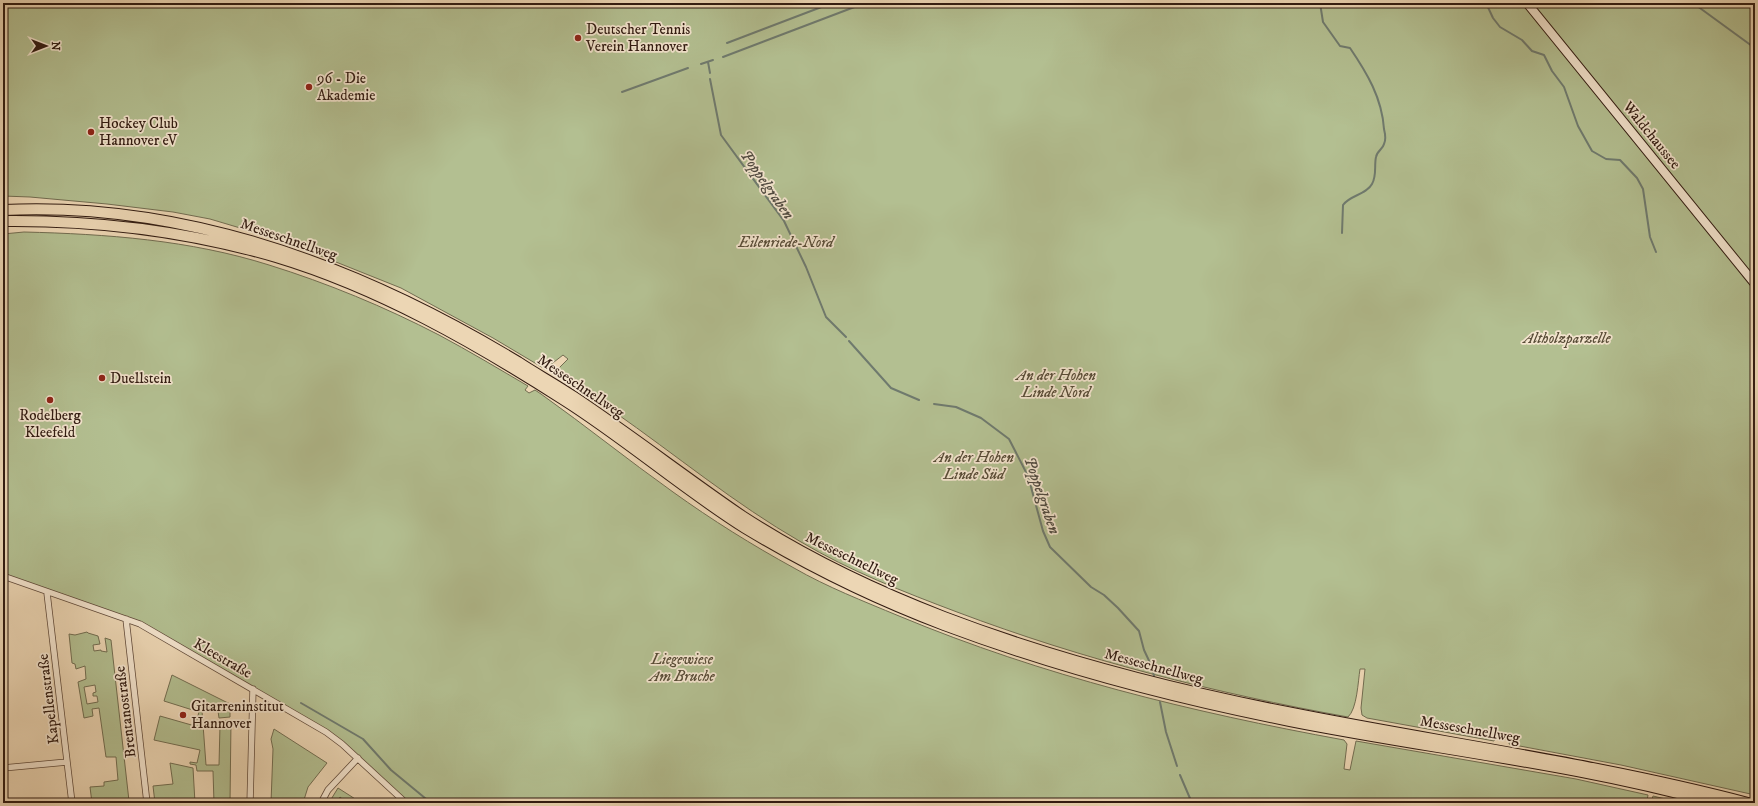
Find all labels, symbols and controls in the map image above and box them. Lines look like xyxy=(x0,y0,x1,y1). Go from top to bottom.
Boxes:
place label: Deutscher Tennis Verein Hannover xyxy=(585,20,690,56)
north arrow xyxy=(26,26,66,66)
marker: Deutscher Tennis Verein Hannover xyxy=(573,33,583,43)
text: N xyxy=(48,41,62,51)
place label: 96 - Die Akademie xyxy=(316,69,375,105)
marker: 96 - Die Akademie xyxy=(304,82,314,92)
street label: Waldchaussee xyxy=(1618,97,1685,173)
place label: Hockey Club Hannover eV xyxy=(99,114,178,150)
marker: Hockey Club Hannover eV xyxy=(86,127,96,137)
water label: Poppelgraben xyxy=(736,146,798,223)
street label: Messeschnellweg xyxy=(238,214,340,265)
park label: Eilenriede-Nord xyxy=(738,233,836,252)
park label: Altholzparzelle xyxy=(1521,329,1611,348)
street label: Messeschnellweg xyxy=(533,350,629,423)
park label: An der Hohen Linde Nord xyxy=(1014,366,1096,402)
place label: Duellstein xyxy=(110,369,172,388)
marker: Duellstein xyxy=(97,373,107,383)
marker: Rodelberg Kleefeld xyxy=(45,395,55,405)
place label: Rodelberg Kleefeld xyxy=(19,406,81,442)
park label: An der Hohen Linde Süd xyxy=(932,448,1014,484)
water label: Poppelgraben xyxy=(1019,454,1065,537)
street label: Messeschnellweg xyxy=(802,528,902,589)
street label: Kleestraße xyxy=(190,634,255,683)
street label: Messeschnellweg xyxy=(1103,644,1206,689)
park label: Liegewiese Am Bruche xyxy=(647,650,715,686)
street label: Kapellenstraße xyxy=(34,653,63,745)
street label: Brentanostraße xyxy=(110,665,141,759)
place label: Gitarreninstitut Hannover xyxy=(191,697,284,733)
marker: Gitarreninstitut Hannover xyxy=(178,710,188,720)
street label: Messeschnellweg xyxy=(1418,711,1522,748)

